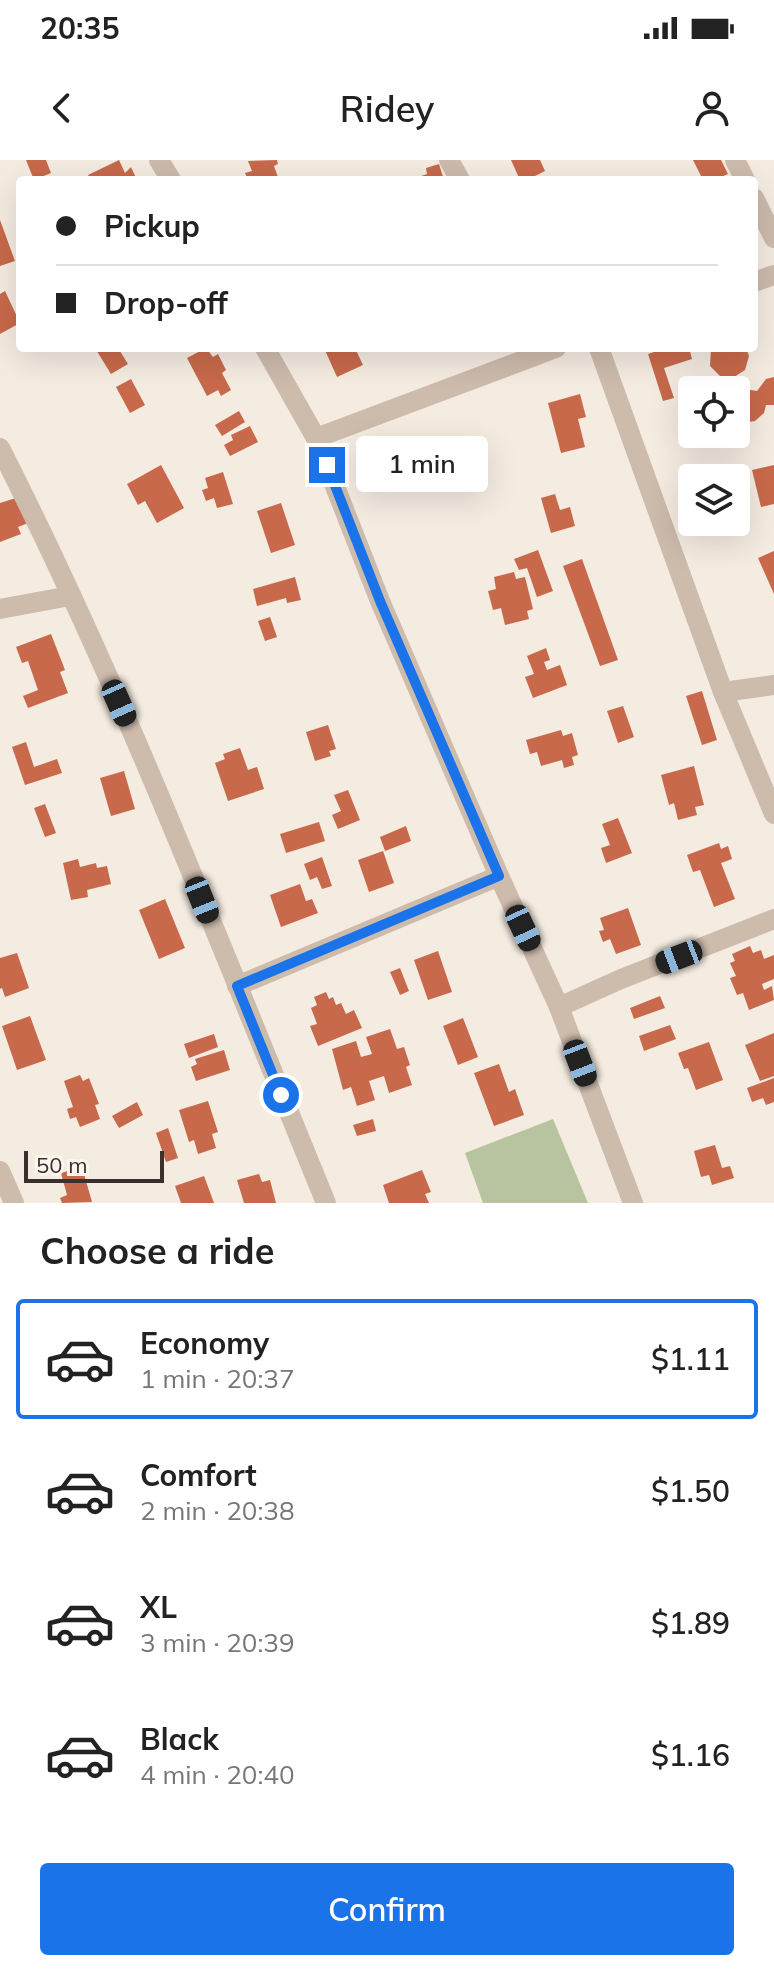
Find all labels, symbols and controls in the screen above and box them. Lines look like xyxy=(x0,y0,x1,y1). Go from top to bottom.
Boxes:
text: 20:35 xyxy=(40,9,119,47)
icon: back xyxy=(40,86,84,130)
text: Ridey xyxy=(340,86,434,131)
icon: person xyxy=(690,86,734,130)
text: Pickup xyxy=(104,207,200,245)
text: Drop-off xyxy=(104,284,228,322)
map controls xyxy=(678,376,750,536)
button: locate xyxy=(678,376,750,448)
callout: 1 min xyxy=(355,437,487,493)
route end xyxy=(309,447,345,483)
text: 1 min xyxy=(388,447,456,480)
button: layers xyxy=(678,464,750,536)
car xyxy=(98,676,140,730)
car xyxy=(182,873,222,927)
car xyxy=(502,901,544,955)
car xyxy=(652,937,706,977)
car xyxy=(560,1036,600,1090)
route start xyxy=(263,1077,299,1113)
scale bar xyxy=(24,1147,164,1183)
text: 50 m xyxy=(36,1151,87,1179)
text: Choose a ride xyxy=(40,1228,274,1273)
icon: car xyxy=(44,1323,116,1395)
text: Economy xyxy=(140,1324,269,1362)
text: $1.11 xyxy=(651,1340,730,1378)
text: 1 min · 20:37 xyxy=(140,1362,295,1395)
icon: car xyxy=(44,1455,116,1527)
text: Comfort xyxy=(140,1456,257,1494)
text: $1.50 xyxy=(651,1472,730,1510)
text: 2 min · 20:38 xyxy=(140,1494,295,1527)
icon: car xyxy=(44,1587,116,1659)
text: XL xyxy=(140,1588,177,1626)
text: $1.89 xyxy=(651,1604,730,1642)
text: 3 min · 20:39 xyxy=(140,1626,295,1659)
icon: car xyxy=(44,1719,116,1791)
text: Black xyxy=(140,1720,219,1758)
text: $1.16 xyxy=(651,1736,730,1774)
text: 4 min · 20:40 xyxy=(140,1758,295,1791)
button: Confirm xyxy=(40,1863,734,1955)

